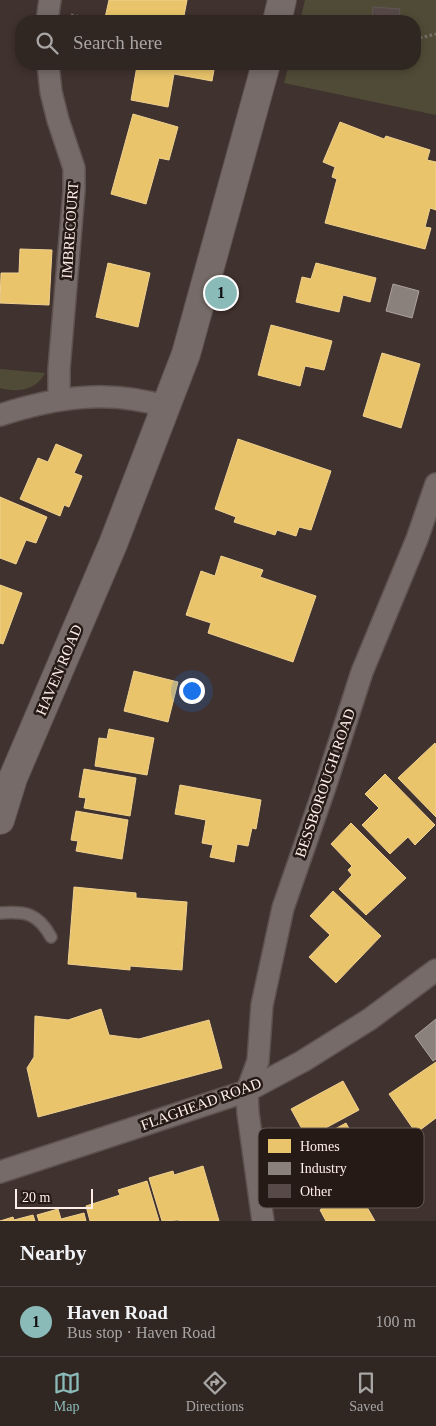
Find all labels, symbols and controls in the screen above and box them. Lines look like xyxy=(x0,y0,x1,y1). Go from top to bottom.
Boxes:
search box xyxy=(15,15,421,70)
icon: search xyxy=(33,29,61,57)
text: Search here xyxy=(73,32,162,53)
street label: IMBRECOURT xyxy=(59,181,81,279)
pin: 1 xyxy=(205,274,237,312)
street label: HAVEN ROAD xyxy=(33,622,85,718)
your location xyxy=(179,678,205,704)
street label: BESSBOROUGH ROAD xyxy=(292,706,358,859)
street label: FLAGHEAD ROAD xyxy=(139,1075,264,1133)
legend xyxy=(258,1128,424,1208)
text: Homes xyxy=(300,1139,340,1154)
text: Industry xyxy=(300,1161,347,1176)
text: Other xyxy=(300,1184,332,1199)
scale bar xyxy=(15,1186,92,1209)
text: 20 m xyxy=(22,1190,50,1205)
text: Nearby xyxy=(20,1241,87,1265)
text: Haven Road xyxy=(67,1302,168,1323)
text: 1 xyxy=(32,1313,40,1330)
text: 100 m xyxy=(376,1313,416,1330)
text: Bus stop · Haven Road xyxy=(67,1324,215,1341)
tab: Map xyxy=(53,1369,81,1415)
tab: Directions xyxy=(186,1369,244,1415)
tab: Saved xyxy=(349,1369,383,1415)

